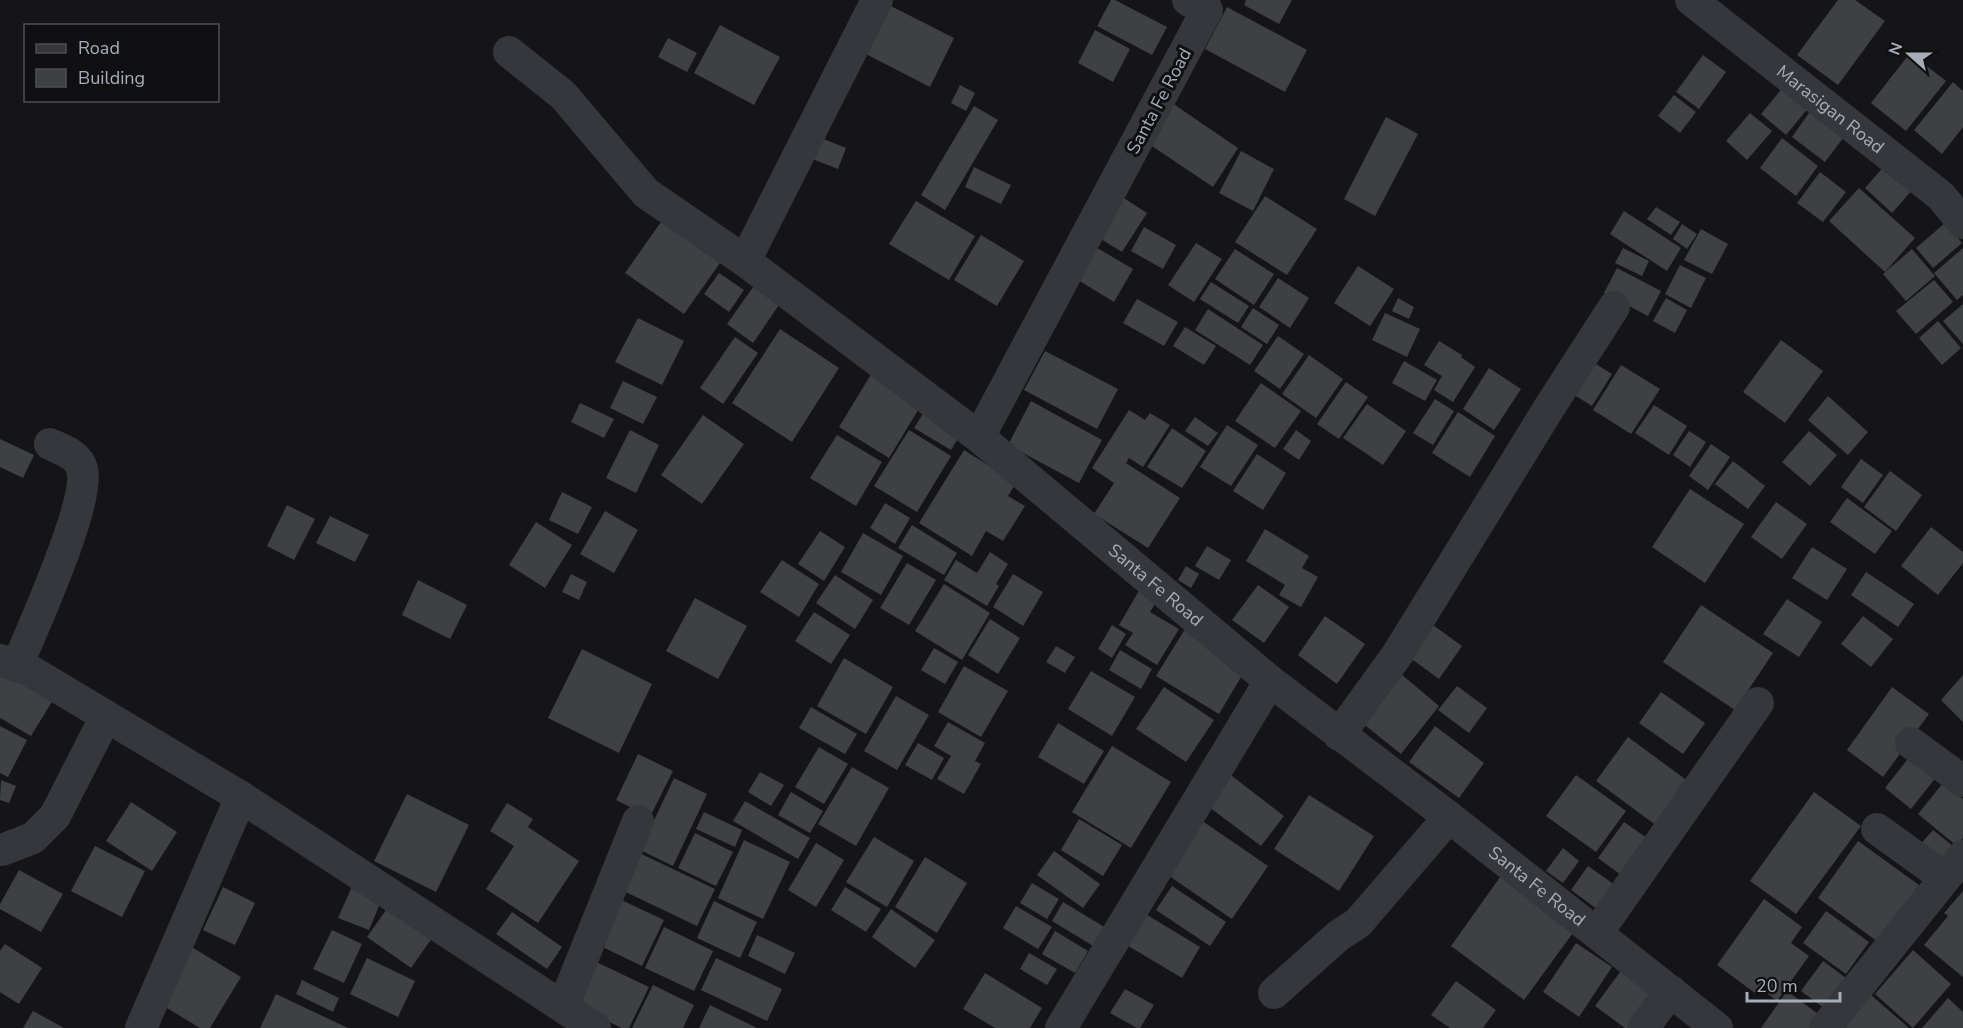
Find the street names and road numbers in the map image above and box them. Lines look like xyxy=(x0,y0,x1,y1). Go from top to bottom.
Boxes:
street label: Santa Fe Road xyxy=(1121,44,1197,158)
street label: Marasigan Road xyxy=(1772,59,1889,159)
street label: Santa Fe Road xyxy=(1103,538,1208,632)
street label: Santa Fe Road xyxy=(1484,841,1590,932)

